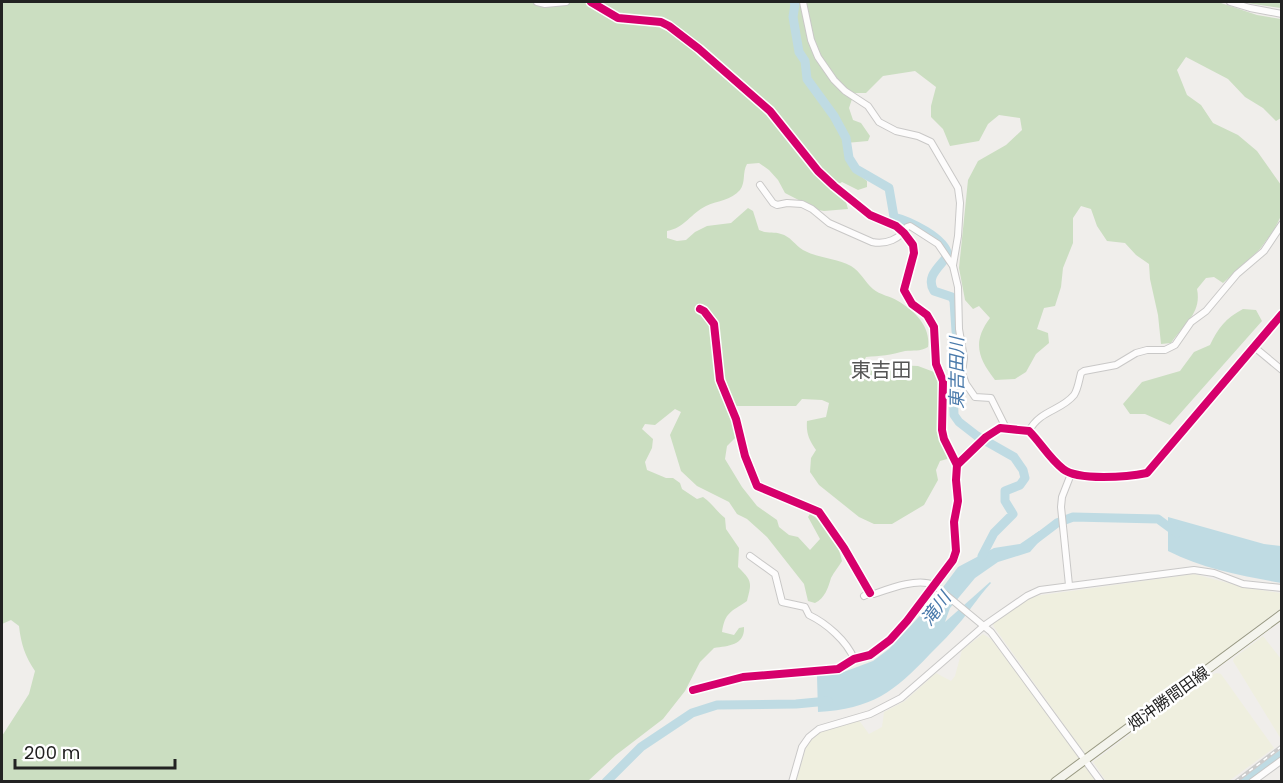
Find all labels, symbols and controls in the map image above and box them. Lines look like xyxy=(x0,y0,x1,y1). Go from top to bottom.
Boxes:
water label: 東吉田川 xyxy=(944,335,969,409)
district label: 東吉田 xyxy=(851,356,911,384)
water label: 滝川 xyxy=(915,585,958,631)
street label: 畑沖勝間田線 xyxy=(1123,661,1214,736)
scale bar xyxy=(15,732,176,770)
text: 200 m xyxy=(24,740,80,765)

